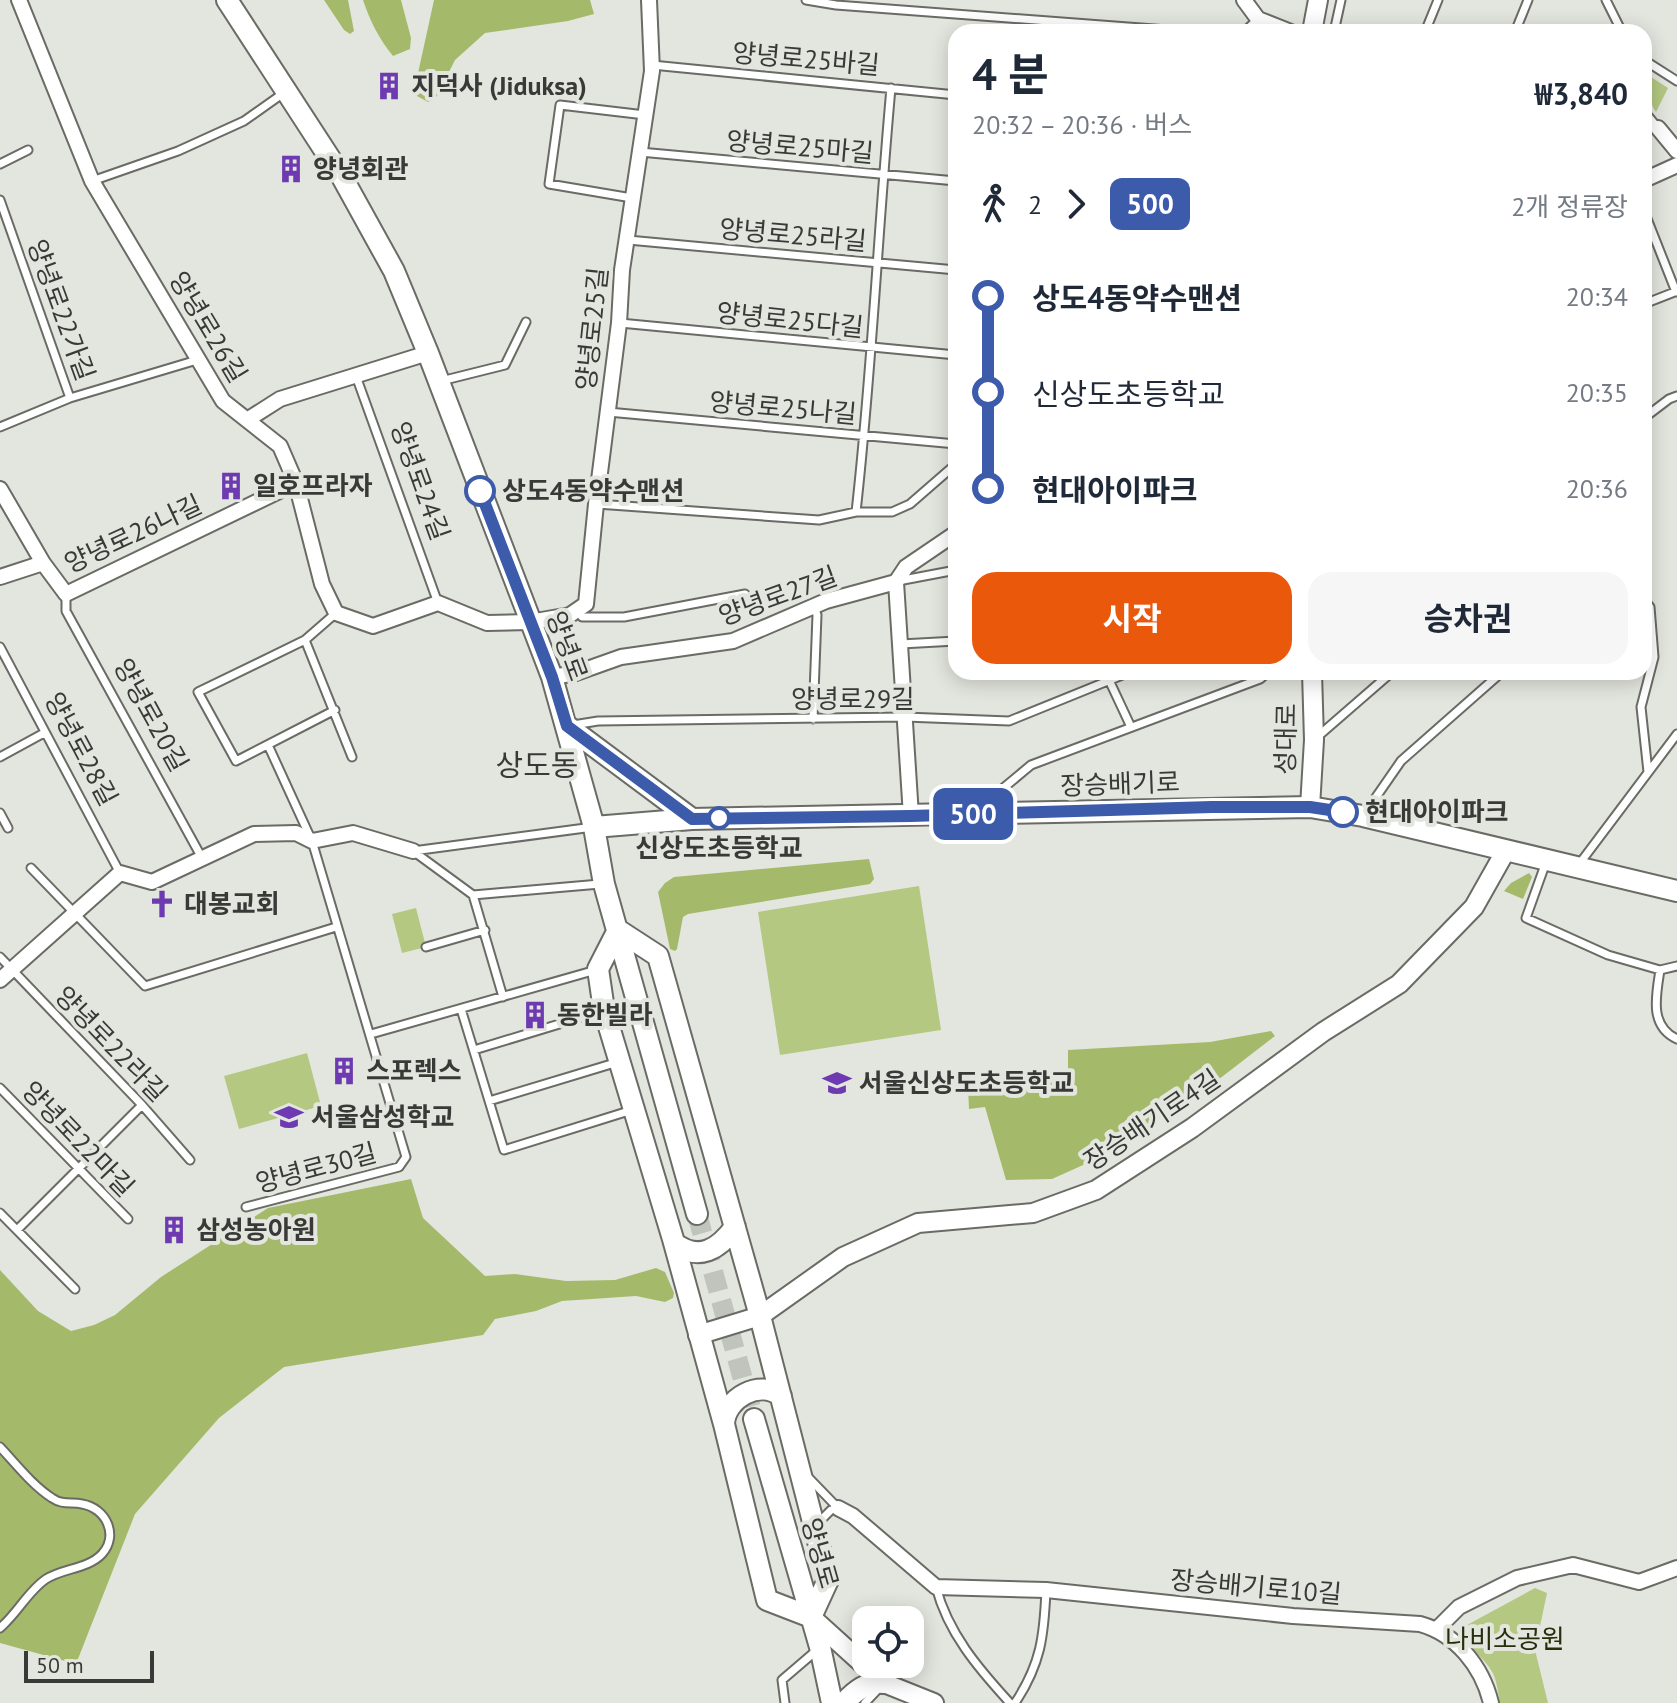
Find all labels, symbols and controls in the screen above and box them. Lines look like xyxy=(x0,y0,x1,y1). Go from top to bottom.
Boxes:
street label: 양녕로25바길 xyxy=(731,36,881,81)
text: 4 분 xyxy=(972,45,1049,102)
place label: 지덕사 (Jiduksa) xyxy=(411,69,587,102)
building icon: 지덕사 (Jiduksa) xyxy=(374,71,404,101)
text: ₩3,840 xyxy=(1535,74,1628,113)
text: 20:32 – 20:36 · 버스 xyxy=(972,108,1192,141)
street label: 양녕로25마길 xyxy=(725,124,875,169)
place label: 양녕회관 xyxy=(313,152,409,185)
building icon: 양녕회관 xyxy=(276,154,306,184)
icon: walk xyxy=(972,182,1016,226)
icon: forward xyxy=(1054,182,1098,226)
text: 500 xyxy=(1126,185,1174,222)
text: 2 xyxy=(1028,188,1042,221)
text: 2개 정류장 xyxy=(1511,190,1628,223)
street label: 양녕로25라길 xyxy=(718,212,868,257)
street label: 양녕로22가길 xyxy=(21,235,102,385)
street label: 양녕로26길 xyxy=(162,265,255,388)
street label: 양녕로25길 xyxy=(569,266,614,392)
text: 상도4동약수맨션 xyxy=(1032,278,1242,317)
text: 20:34 xyxy=(1566,280,1628,313)
street label: 양녕로25다길 xyxy=(715,295,865,344)
text: 신상도초등학교 xyxy=(1032,374,1225,413)
text: 20:35 xyxy=(1566,376,1628,409)
street label: 양녕로25나길 xyxy=(708,385,858,430)
street label: 양녕로24길 xyxy=(384,417,457,545)
place label: 일호프라자 xyxy=(253,469,373,502)
text: 현대아이파크 xyxy=(1032,470,1198,509)
building icon: 일호프라자 xyxy=(216,471,246,501)
text: 20:36 xyxy=(1566,472,1628,505)
place label: 상도4동약수맨션 xyxy=(502,474,684,507)
marker: 상도4동약수맨션 xyxy=(465,476,495,506)
street label: 양녕로26나길 xyxy=(59,487,207,580)
street label: 양녕로27길 xyxy=(714,559,842,632)
button: 시작 xyxy=(972,572,1292,664)
button: 승차권 xyxy=(1308,572,1628,664)
street label: 양녕로 xyxy=(540,606,595,685)
street label: 양녕로20길 xyxy=(107,653,196,777)
street label: 양녕로29길 xyxy=(791,682,915,715)
street label: 양녕로28길 xyxy=(38,686,125,811)
street label: 성대로 xyxy=(1268,703,1303,775)
district label: 상도동 xyxy=(496,745,578,784)
street label: 장승배기로 xyxy=(1060,765,1180,802)
line badge: 500 xyxy=(927,788,1019,840)
text: 500 xyxy=(949,795,997,832)
place label: 현대아이파크 xyxy=(1365,795,1509,828)
marker: 현대아이파크 xyxy=(1328,797,1358,827)
marker: 신상도초등학교 xyxy=(708,807,730,829)
place label: 신상도초등학교 xyxy=(635,831,803,864)
place label: 대봉교회 xyxy=(184,887,280,920)
church icon: 대봉교회 xyxy=(147,889,177,919)
street label: 양녕로22라길 xyxy=(48,979,175,1108)
place label: 동한빌라 xyxy=(557,998,653,1031)
building icon: 동한빌라 xyxy=(520,1000,550,1030)
place label: 스포렉스 xyxy=(366,1054,462,1087)
building icon: 스포렉스 xyxy=(329,1056,359,1086)
street label: 장승배기로4길 xyxy=(1077,1062,1226,1177)
place label: 서울신상도초등학교 xyxy=(859,1066,1074,1099)
school or university icon: 서울신상도초등학교 xyxy=(822,1068,852,1098)
street label: 양녕로22마길 xyxy=(15,1074,142,1203)
place label: 서울삼성학교 xyxy=(311,1100,455,1133)
school or university icon: 서울삼성학교 xyxy=(274,1102,304,1132)
street label: 양녕로30길 xyxy=(252,1136,380,1200)
place label: 삼성농아원 xyxy=(196,1213,316,1246)
building icon: 삼성농아원 xyxy=(159,1215,189,1245)
street label: 양녕로 xyxy=(795,1514,846,1592)
street label: 장승배기로10길 xyxy=(1169,1563,1343,1610)
map controls xyxy=(852,1606,924,1678)
button: locate xyxy=(852,1606,924,1678)
park label: 나비소공원 xyxy=(1445,1622,1565,1655)
scale bar xyxy=(24,1647,154,1683)
text: 50 m xyxy=(36,1651,84,1679)

